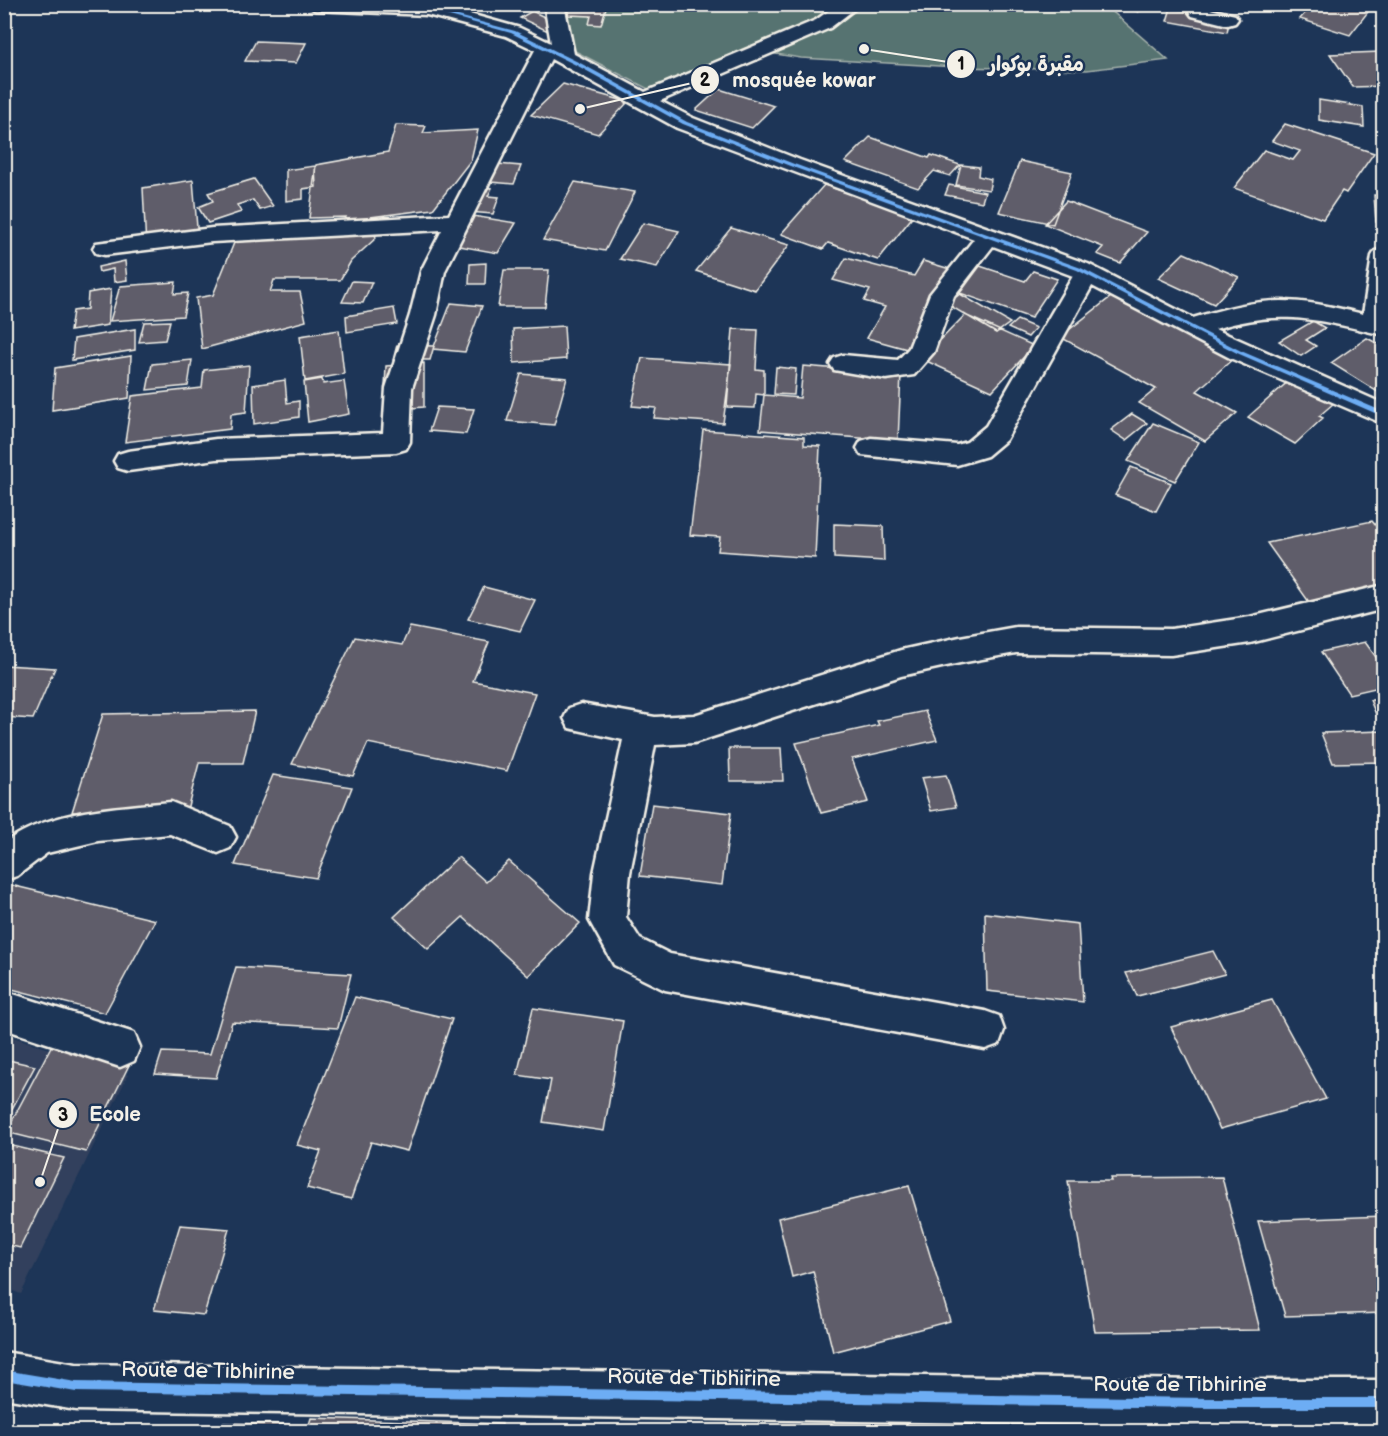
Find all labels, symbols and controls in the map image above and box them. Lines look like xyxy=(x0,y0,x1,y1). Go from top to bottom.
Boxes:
callout: مقبرة بوكوار xyxy=(946,45,1096,83)
text: مقبرة بوكوار xyxy=(986,53,1084,78)
text: 1 xyxy=(957,54,965,75)
callout: mosquée kowar xyxy=(690,61,888,99)
text: mosquée kowar xyxy=(732,69,877,93)
text: 2 xyxy=(700,70,711,91)
callout: Ecole xyxy=(48,1095,153,1133)
text: Ecole xyxy=(89,1103,141,1127)
text: 3 xyxy=(58,1105,68,1126)
street label: Route de Tibhirine xyxy=(121,1357,295,1385)
street label: Route de Tibhirine xyxy=(607,1364,781,1392)
street label: Route de Tibhirine xyxy=(1093,1372,1267,1397)

